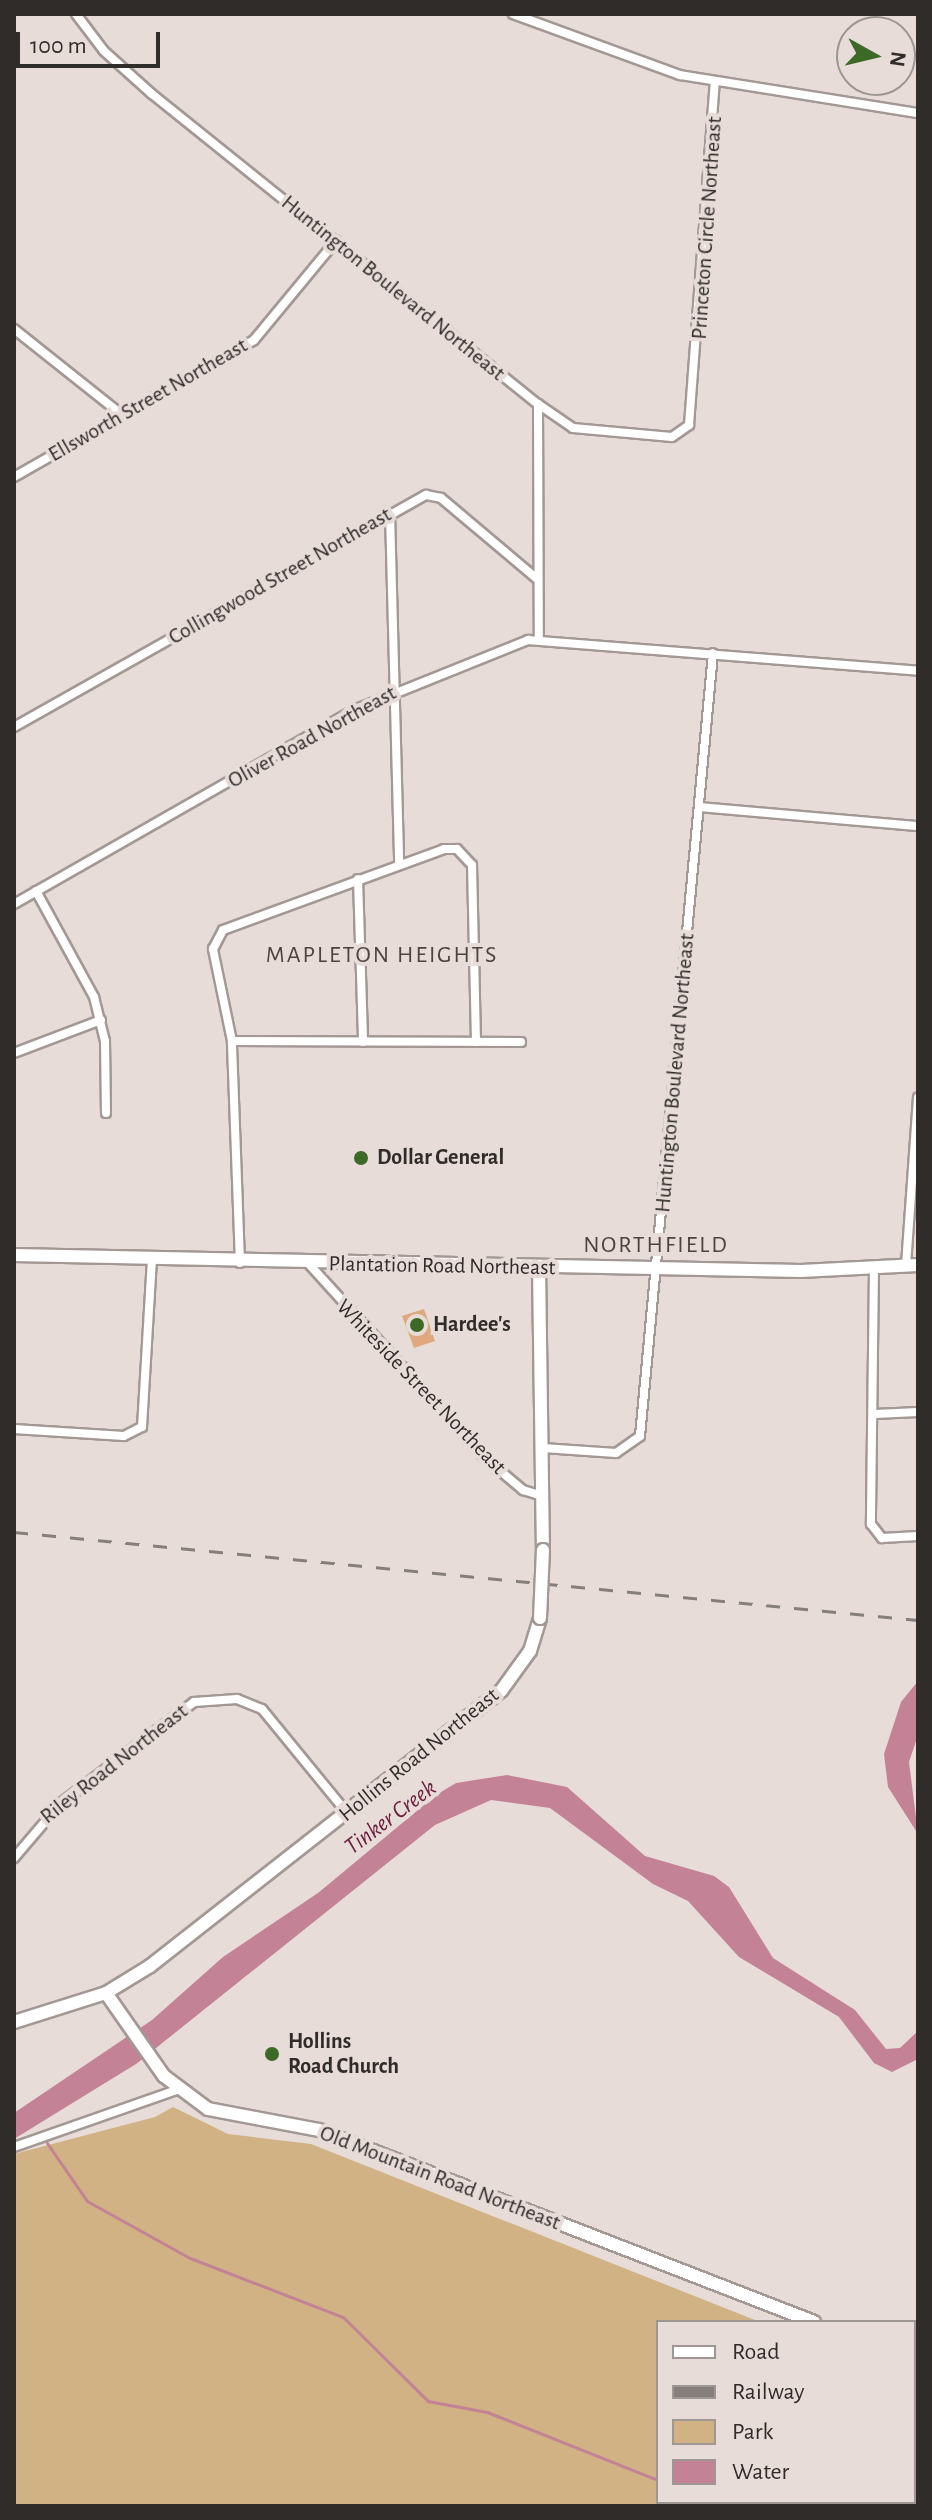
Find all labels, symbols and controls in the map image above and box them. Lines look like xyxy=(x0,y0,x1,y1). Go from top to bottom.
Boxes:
scale bar xyxy=(20,16,164,66)
north arrow xyxy=(836,16,916,96)
text: 100 m xyxy=(30,34,87,58)
text: N xyxy=(886,50,910,68)
street label: Princeton Circle Northeast xyxy=(686,116,728,340)
street label: Huntington Boulevard Northeast xyxy=(276,190,510,386)
street label: Ellsworth Street Northeast xyxy=(44,332,252,468)
street label: Collingwood Street Northeast xyxy=(164,501,396,651)
street label: Oliver Road Northeast xyxy=(223,680,401,794)
street label: Huntington Boulevard Northeast xyxy=(650,932,700,1214)
district label: MAPLETON HEIGHTS xyxy=(266,942,498,970)
place label: Dollar General xyxy=(377,1145,504,1171)
marker: Dollar General xyxy=(352,1149,370,1167)
district label: NORTHFIELD xyxy=(583,1232,729,1260)
street label: Plantation Road Northeast xyxy=(328,1251,556,1281)
street label: Whiteside Street Northeast xyxy=(330,1294,512,1480)
place label: Hardee's xyxy=(433,1312,511,1338)
marker: Hardee's xyxy=(408,1316,426,1334)
street label: Hollins Road Northeast xyxy=(334,1682,504,1828)
street label: Riley Road Northeast xyxy=(35,1698,193,1830)
water label: Tinker Creek xyxy=(339,1774,443,1862)
place label: Hollins Road Church xyxy=(288,2028,399,2080)
marker: Hollins Road Church xyxy=(263,2045,281,2063)
street label: Old Mountain Road Northeast xyxy=(316,2120,564,2236)
legend xyxy=(656,2320,916,2504)
text: Road xyxy=(732,2340,780,2364)
text: Railway xyxy=(732,2380,804,2404)
text: Park xyxy=(732,2420,773,2444)
text: Water xyxy=(732,2460,789,2484)

